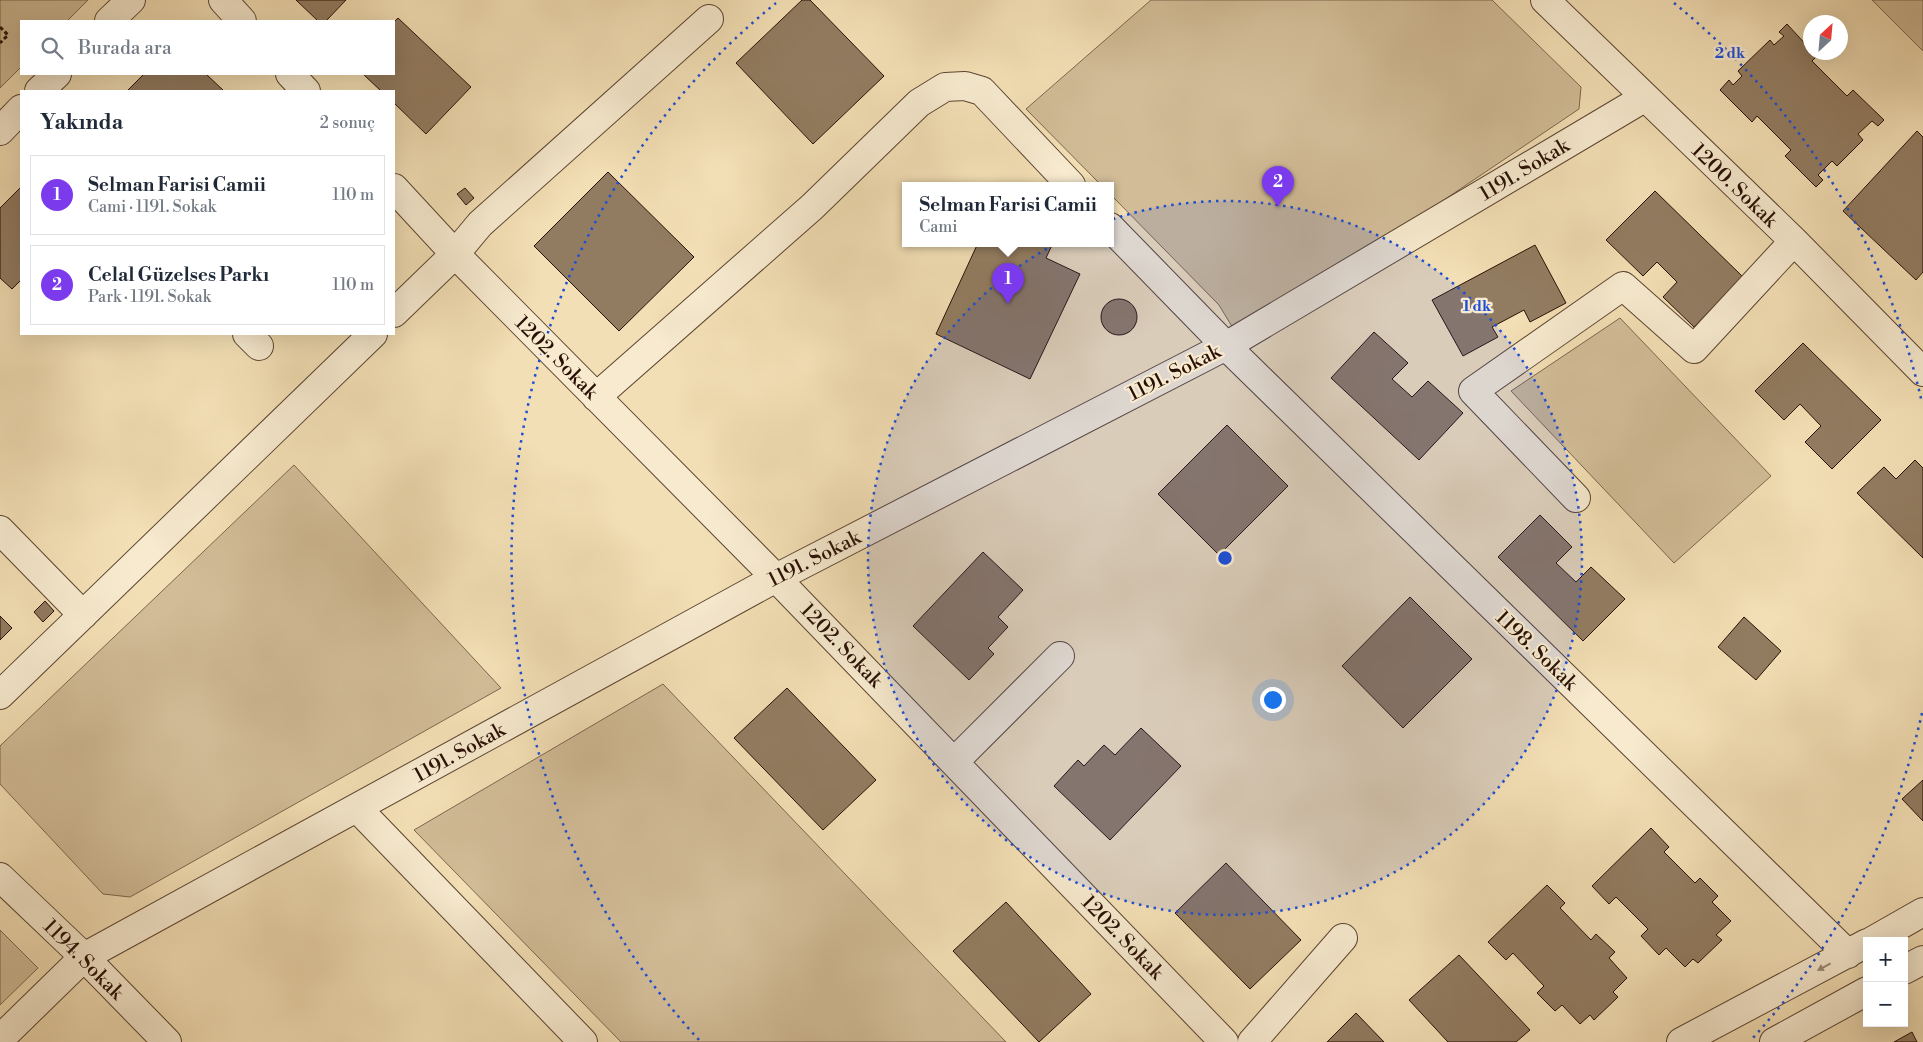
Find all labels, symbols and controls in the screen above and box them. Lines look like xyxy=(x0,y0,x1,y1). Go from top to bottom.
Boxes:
north arrow xyxy=(1803,15,1848,60)
search box xyxy=(20,20,395,75)
icon: search xyxy=(38,34,66,62)
text: Burada ara xyxy=(78,36,172,60)
text: 2 dk xyxy=(1715,44,1746,63)
text: Yakında xyxy=(40,110,123,136)
text: 2 sonuç xyxy=(320,113,375,133)
street label: 1191. Sokak xyxy=(1475,133,1576,207)
street label: 1200. Sokak xyxy=(1686,139,1783,234)
pin: 2 xyxy=(1262,166,1294,207)
text: Selman Farisi Camii xyxy=(88,173,266,197)
popup xyxy=(902,182,1114,247)
text: 1 xyxy=(53,185,61,205)
text: 110 m xyxy=(332,185,374,205)
text: Selman Farisi Camii xyxy=(919,193,1097,217)
text: Cami · 1191. Sokak xyxy=(88,197,216,217)
text: Cami xyxy=(919,217,958,237)
text: Celal Güzelses Parkı xyxy=(88,263,269,287)
pin: 1 xyxy=(992,263,1024,304)
text: 2 xyxy=(52,275,62,295)
text: 110 m xyxy=(332,275,374,295)
text: Park · 1191. Sokak xyxy=(88,287,211,307)
text: 1 dk xyxy=(1463,297,1492,316)
street label: 1202. Sokak xyxy=(509,311,604,406)
street label: 1191. Sokak xyxy=(1124,339,1227,407)
street label: 1191. Sokak xyxy=(764,525,867,593)
centre of rings xyxy=(1216,549,1234,567)
street label: 1202. Sokak xyxy=(794,599,888,695)
street label: 1198. Sokak xyxy=(1490,606,1583,697)
your location xyxy=(1260,687,1286,713)
street label: 1191. Sokak xyxy=(410,717,511,789)
street label: 1202. Sokak xyxy=(1075,891,1169,987)
street label: 1194. Sokak xyxy=(37,914,130,1007)
map controls xyxy=(1863,937,1908,1027)
button: + xyxy=(1863,937,1908,982)
one-way arrow xyxy=(1817,963,1831,971)
button: − xyxy=(1863,982,1908,1027)

